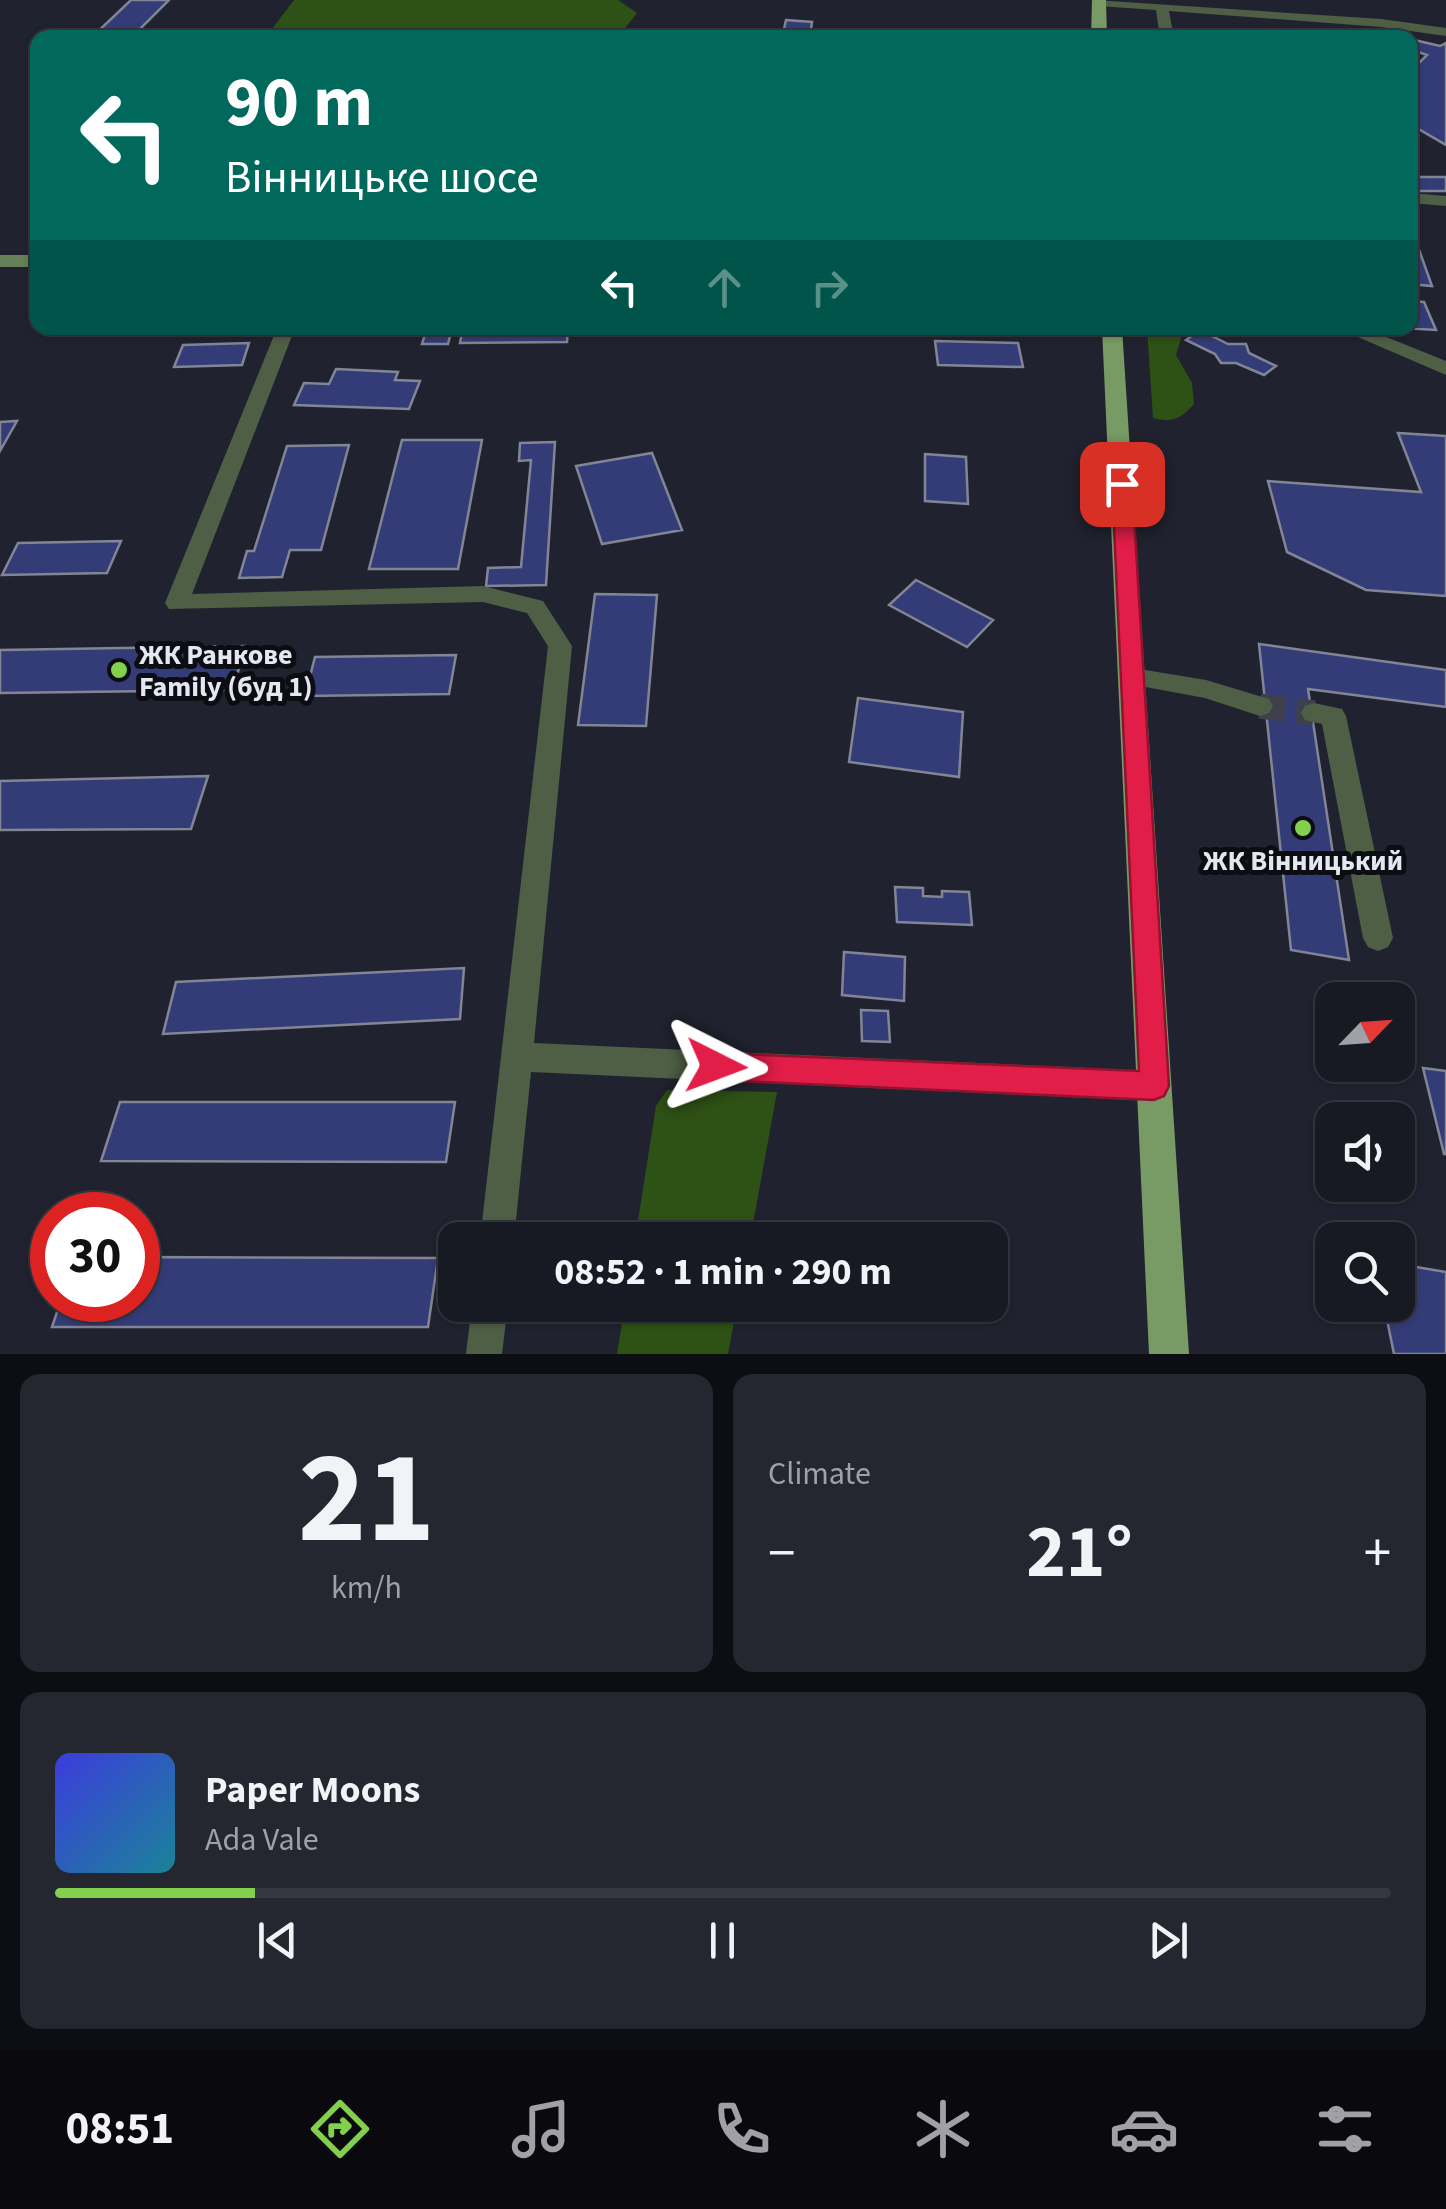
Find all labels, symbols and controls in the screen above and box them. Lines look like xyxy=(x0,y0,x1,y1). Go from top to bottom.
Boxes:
text: 90 m xyxy=(225,53,373,153)
icon: left xyxy=(60,70,190,200)
text: Вінницьке шосе xyxy=(225,146,539,210)
icon: left xyxy=(592,260,647,315)
icon: ahead xyxy=(697,260,752,315)
icon: right xyxy=(802,260,857,315)
pin xyxy=(1080,442,1165,527)
icon: arrive xyxy=(1095,457,1150,512)
place label: ЖК Ранкове Family (буд 1) xyxy=(139,635,313,707)
marker: ЖК Ранкове Family (буд 1) xyxy=(108,659,130,681)
marker: ЖК Вінницький xyxy=(1292,817,1314,839)
place label: ЖК Вінницький xyxy=(1203,841,1403,881)
north arrow xyxy=(1315,982,1415,1082)
map controls xyxy=(1315,982,1415,1322)
position arrow xyxy=(664,1014,768,1118)
button: sound xyxy=(1315,1102,1415,1202)
speed limit sign: 30 xyxy=(30,1192,160,1322)
button: search xyxy=(1315,1222,1415,1322)
text: 08:52 · 1 min · 290 m xyxy=(554,1245,892,1299)
text: 21 xyxy=(298,1407,435,1592)
text: Climate xyxy=(768,1451,871,1497)
text: 21° xyxy=(1026,1499,1133,1606)
text: − xyxy=(768,1515,795,1593)
text: + xyxy=(1364,1515,1391,1593)
text: km/h xyxy=(331,1565,402,1611)
text: Paper Moons xyxy=(205,1763,420,1817)
text: Ada Vale xyxy=(205,1817,319,1863)
icon: previous xyxy=(250,1913,305,1968)
icon: pause xyxy=(695,1913,750,1968)
icon: next xyxy=(1141,1913,1196,1968)
icon: directions xyxy=(305,2094,375,2164)
icon: music xyxy=(506,2094,576,2164)
icon: phone xyxy=(707,2094,777,2164)
icon: climate xyxy=(908,2094,978,2164)
icon: car xyxy=(1109,2094,1179,2164)
icon: filters xyxy=(1310,2094,1380,2164)
text: 08:51 xyxy=(66,2097,174,2161)

